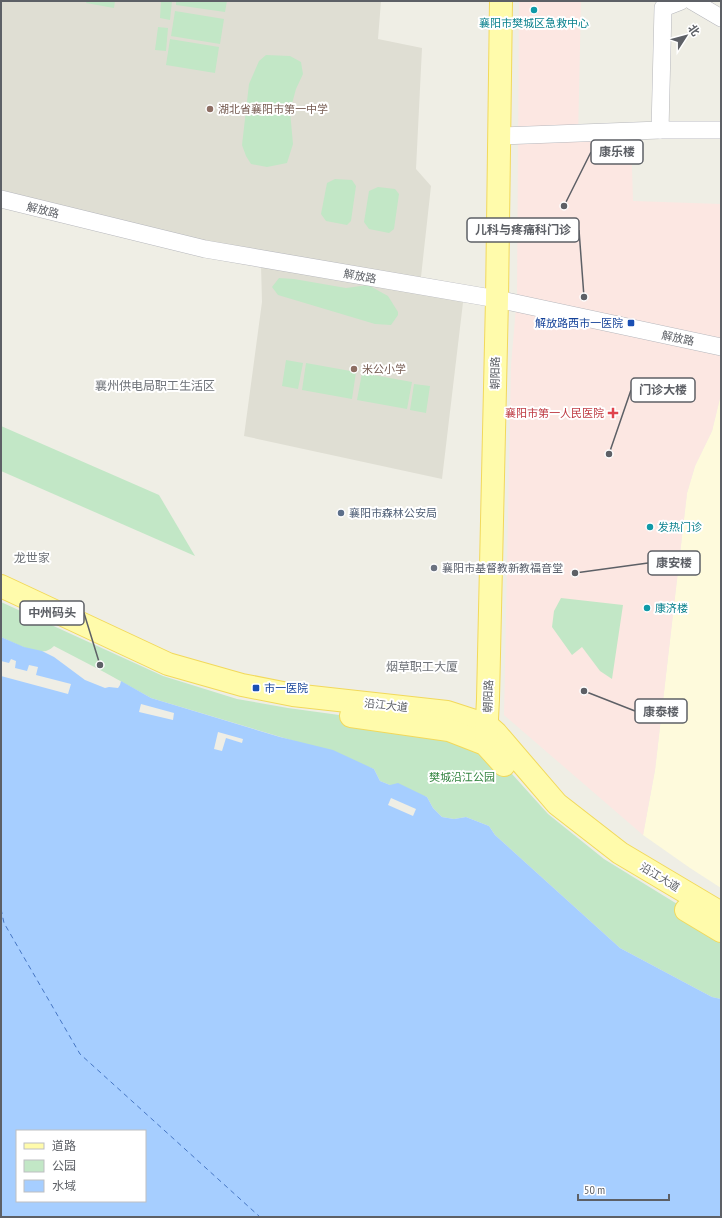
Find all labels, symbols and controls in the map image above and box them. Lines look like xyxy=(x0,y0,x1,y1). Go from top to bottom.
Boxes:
marker: 襄阳市樊城区急救中心 xyxy=(529,5,539,15)
place label: 襄阳市樊城区急救中心 xyxy=(479,16,589,30)
north arrow xyxy=(666,16,706,56)
text: 北 xyxy=(685,22,703,39)
place label: 湖北省襄阳市第一中学 xyxy=(218,102,328,116)
marker: 湖北省襄阳市第一中学 xyxy=(205,104,215,114)
callout: 康乐楼 xyxy=(591,140,643,164)
text: 康乐楼 xyxy=(599,144,635,159)
street label: 解放路 xyxy=(25,199,61,221)
callout: 儿科与疼痛科门诊 xyxy=(467,218,579,242)
text: 儿科与疼痛科门诊 xyxy=(475,222,572,237)
street label: 解放路 xyxy=(343,266,377,286)
place label: 解放路西市一医院 xyxy=(535,316,623,330)
marker: 解放路西市一医院 xyxy=(626,318,636,328)
street label: 解放路 xyxy=(660,328,696,348)
street label: 朝阳路 xyxy=(488,356,502,390)
place label: 米公小学 xyxy=(362,362,406,376)
marker: 米公小学 xyxy=(349,364,359,374)
district label: 襄州供电局职工生活区 xyxy=(95,378,215,393)
callout: 门诊大楼 xyxy=(631,378,695,402)
text: 门诊大楼 xyxy=(639,382,687,397)
place label: 襄阳市第一人民医院 xyxy=(505,406,604,420)
marker: 襄阳市第一人民医院 xyxy=(607,407,619,419)
place label: 襄阳市森林公安局 xyxy=(349,506,437,520)
marker: 襄阳市森林公安局 xyxy=(336,508,346,518)
place label: 发热门诊 xyxy=(658,520,702,534)
marker: 发热门诊 xyxy=(645,522,655,532)
district label: 龙世家 xyxy=(14,550,50,565)
callout: 康安楼 xyxy=(648,551,700,575)
text: 康安楼 xyxy=(656,555,692,570)
place label: 襄阳市基督教新教福音堂 xyxy=(442,561,563,575)
marker: 襄阳市基督教新教福音堂 xyxy=(429,563,439,573)
callout: 中州码头 xyxy=(20,601,84,625)
place label: 康济楼 xyxy=(655,601,688,615)
marker: 康济楼 xyxy=(642,603,652,613)
text: 中州码头 xyxy=(28,605,76,620)
district label: 烟草职工大厦 xyxy=(386,659,458,674)
street label: 朝阳路 xyxy=(480,679,496,713)
place label: 市一医院 xyxy=(264,681,308,695)
marker: 市一医院 xyxy=(251,683,261,693)
street label: 沿江大道 xyxy=(363,696,409,714)
callout: 康泰楼 xyxy=(635,699,687,723)
text: 康泰楼 xyxy=(643,704,679,719)
park label: 樊城沿江公园 xyxy=(429,770,495,784)
street label: 沿江大道 xyxy=(638,860,682,894)
legend xyxy=(16,1130,146,1202)
text: 道路 xyxy=(52,1138,76,1153)
text: 公园 xyxy=(52,1158,76,1173)
scale bar xyxy=(578,1176,669,1202)
text: 水域 xyxy=(52,1178,76,1193)
text: 50 m xyxy=(584,1182,605,1197)

